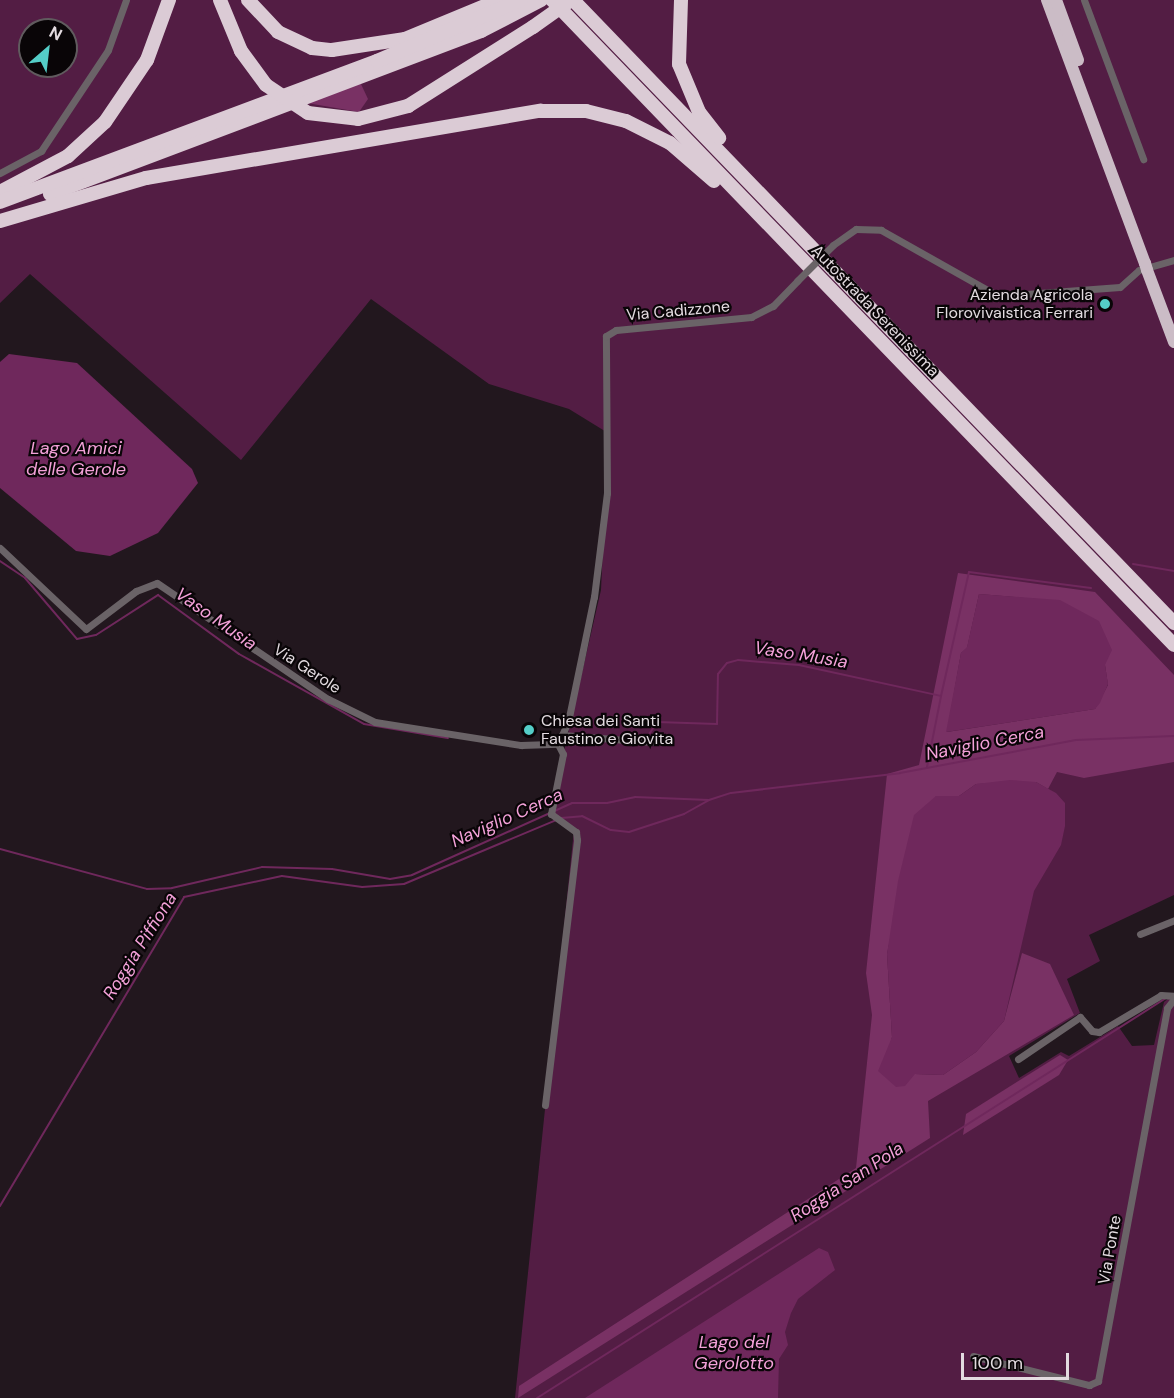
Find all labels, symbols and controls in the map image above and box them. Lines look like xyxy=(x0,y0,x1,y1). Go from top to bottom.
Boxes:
north arrow xyxy=(18,18,78,78)
text: N xyxy=(46,21,66,45)
street label: Autostrada Serenissima xyxy=(807,241,943,381)
place label: Azienda Agricola Florovivaistica Ferrari xyxy=(936,285,1093,323)
street label: Via Cadizzone xyxy=(625,297,731,325)
marker: Azienda Agricola Florovivaistica Ferrari xyxy=(1098,297,1112,311)
water label: Lago Amici delle Gerole xyxy=(26,438,126,480)
water label: Vaso Musia xyxy=(171,583,261,655)
water label: Vaso Musia xyxy=(753,637,849,673)
street label: Via Gerole xyxy=(270,640,344,698)
place label: Chiesa dei Santi Faustino e Giovita xyxy=(541,711,673,749)
water label: Naviglio Cerca xyxy=(924,721,1046,765)
marker: Chiesa dei Santi Faustino e Giovita xyxy=(522,723,536,737)
water label: Naviglio Cerca xyxy=(448,784,566,852)
water label: Roggia Piffiona xyxy=(98,888,182,1004)
water label: Roggia San Pola xyxy=(786,1137,908,1227)
street label: Via Ponte xyxy=(1094,1214,1126,1286)
water label: Lago del Gerolotto xyxy=(694,1332,774,1374)
scale bar xyxy=(964,1341,1072,1379)
text: 100 m xyxy=(972,1351,1023,1375)

